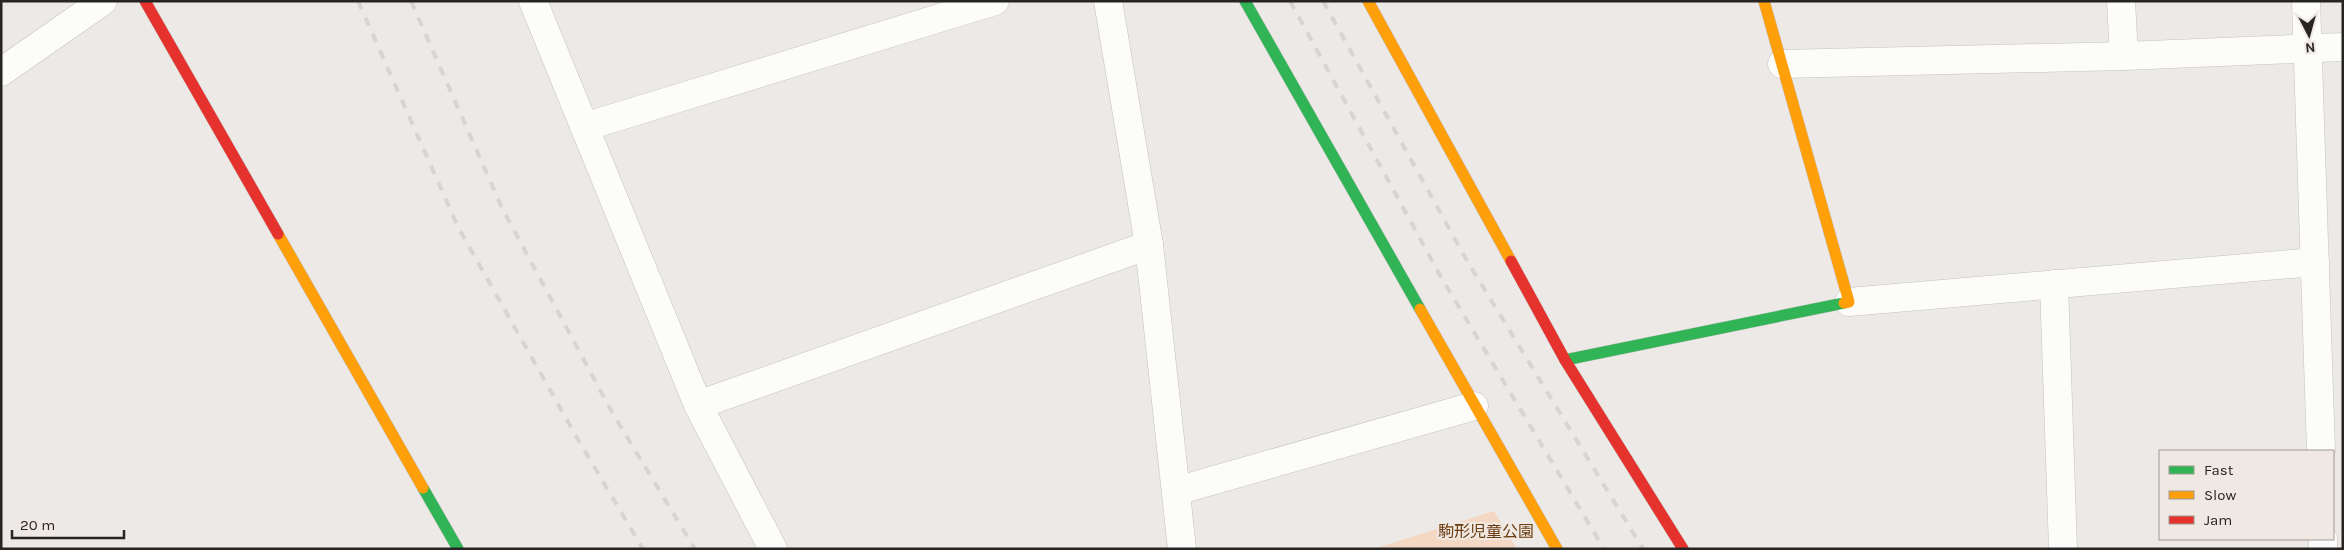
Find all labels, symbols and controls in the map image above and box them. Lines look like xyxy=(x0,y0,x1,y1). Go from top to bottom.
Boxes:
north arrow xyxy=(2284,10,2334,60)
text: N xyxy=(2304,38,2316,56)
legend xyxy=(2159,450,2334,540)
text: Fast xyxy=(2204,461,2234,479)
text: Slow xyxy=(2204,486,2236,504)
scale bar xyxy=(12,508,125,540)
text: Jam xyxy=(2204,511,2232,529)
text: 20 m xyxy=(20,516,55,534)
park label: 駒形児童公園 xyxy=(1438,522,1534,541)

